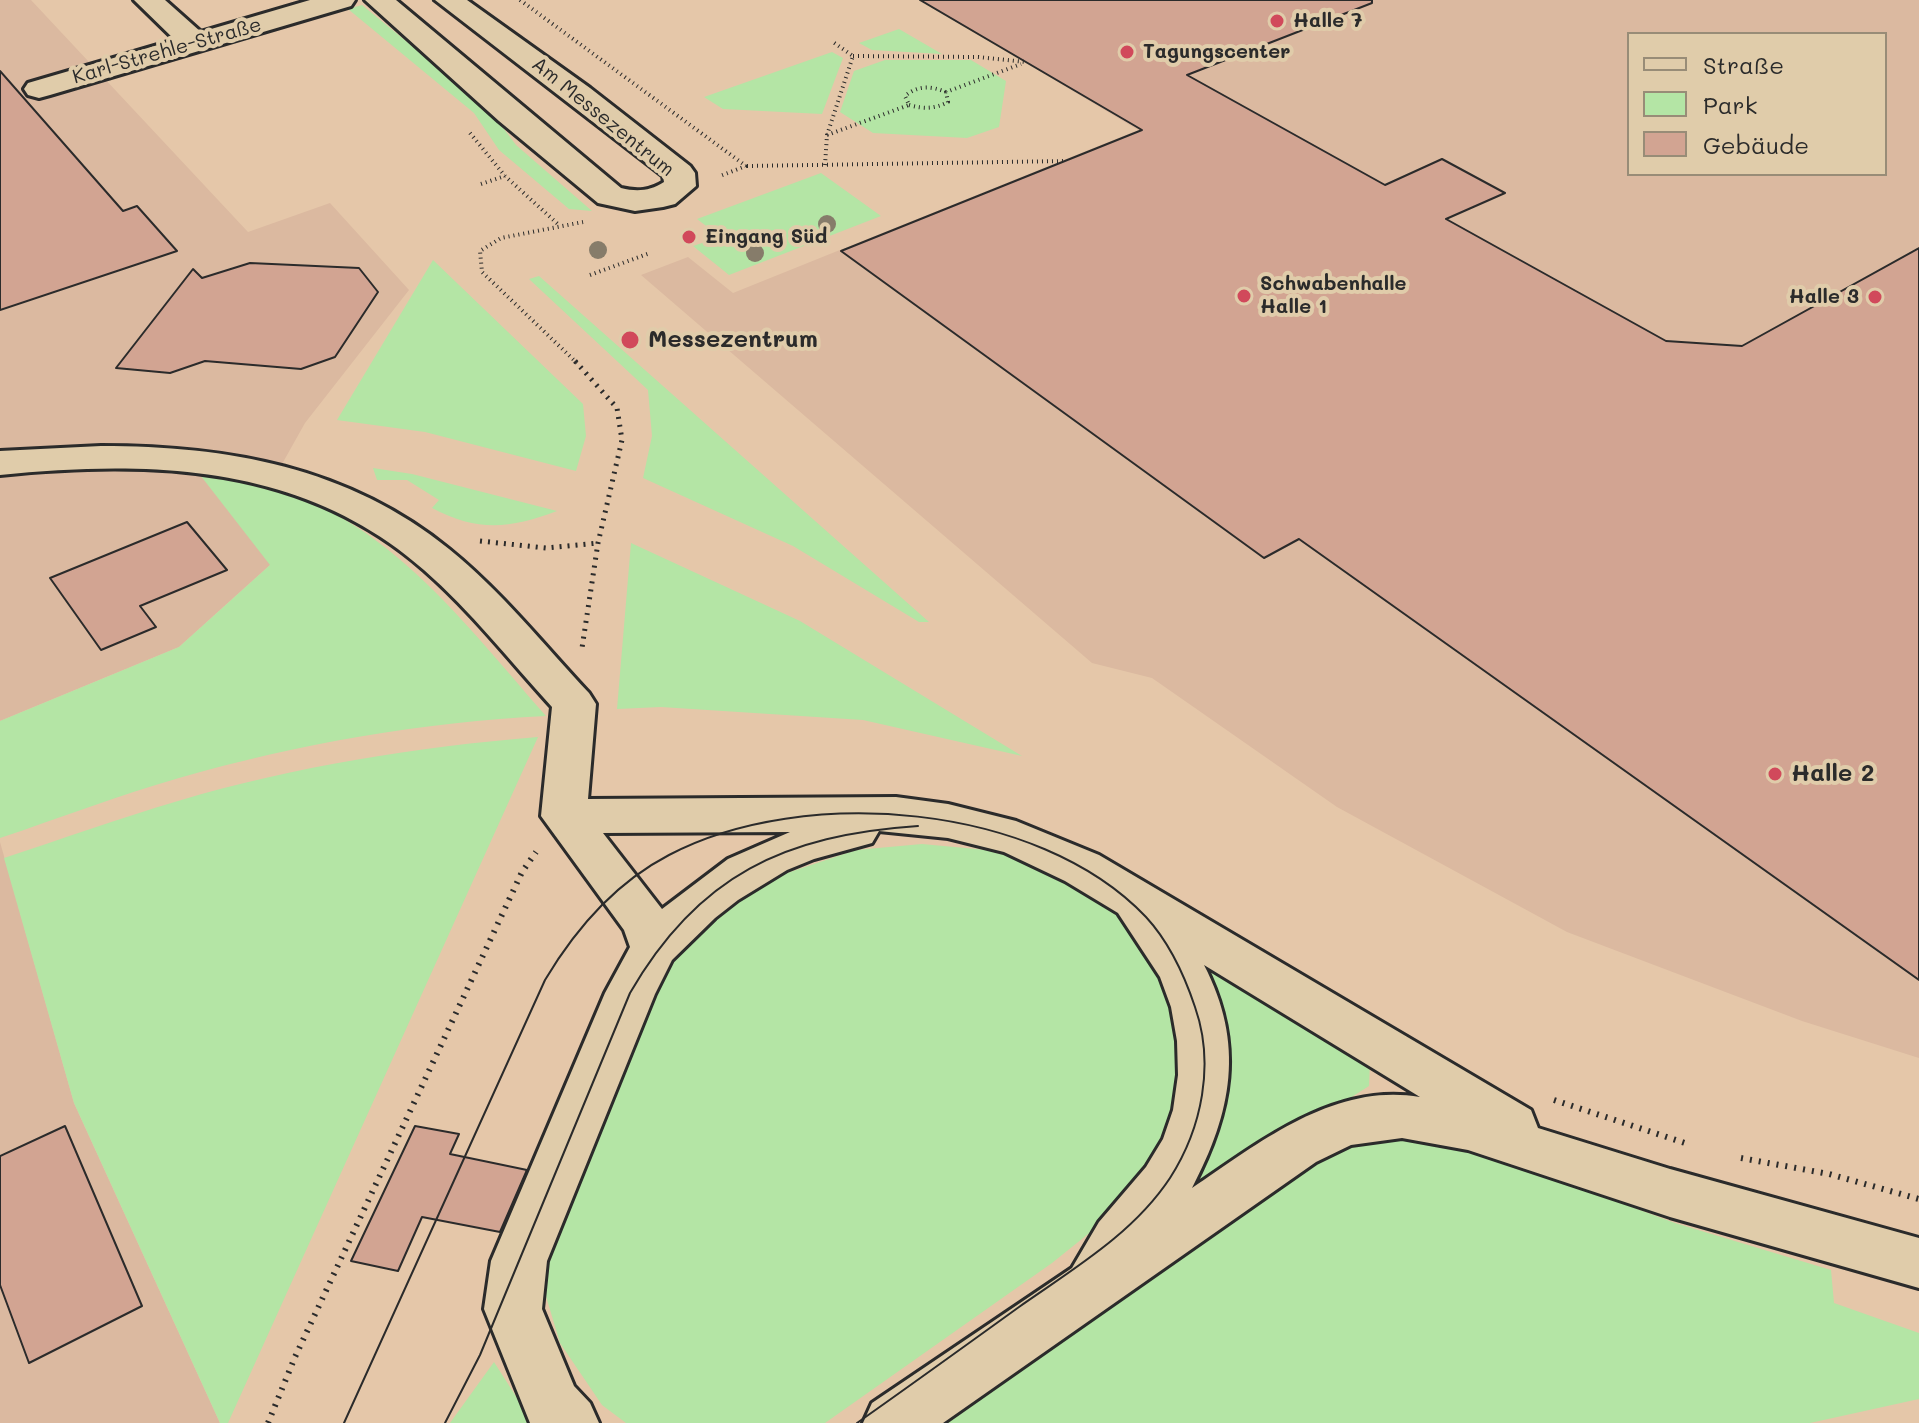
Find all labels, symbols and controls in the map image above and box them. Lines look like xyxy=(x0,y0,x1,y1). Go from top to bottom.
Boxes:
place label: Halle 7 xyxy=(1293,9,1362,33)
marker: Halle 7 xyxy=(1268,12,1286,30)
street label: Karl-Strehle-Straße xyxy=(70,13,264,89)
legend xyxy=(1627,32,1887,176)
place label: Tagungscenter xyxy=(1143,40,1291,64)
marker: Tagungscenter xyxy=(1118,43,1136,61)
text: Straße xyxy=(1703,49,1784,80)
street label: Am Messezentrum xyxy=(527,52,679,182)
text: Park xyxy=(1703,89,1757,120)
text: Gebäude xyxy=(1703,129,1809,160)
place label: Eingang Süd xyxy=(705,225,827,249)
marker: Eingang Süd xyxy=(680,228,698,246)
place label: Schwabenhalle Halle 1 xyxy=(1260,272,1407,319)
place label: Halle 3 xyxy=(1789,285,1859,309)
marker: Schwabenhalle Halle 1 xyxy=(1235,287,1253,305)
marker: Halle 3 xyxy=(1866,288,1884,306)
place label: Messezentrum xyxy=(648,326,818,354)
marker: Messezentrum xyxy=(619,329,641,351)
place label: Halle 2 xyxy=(1791,760,1874,788)
marker: Halle 2 xyxy=(1766,765,1784,783)

